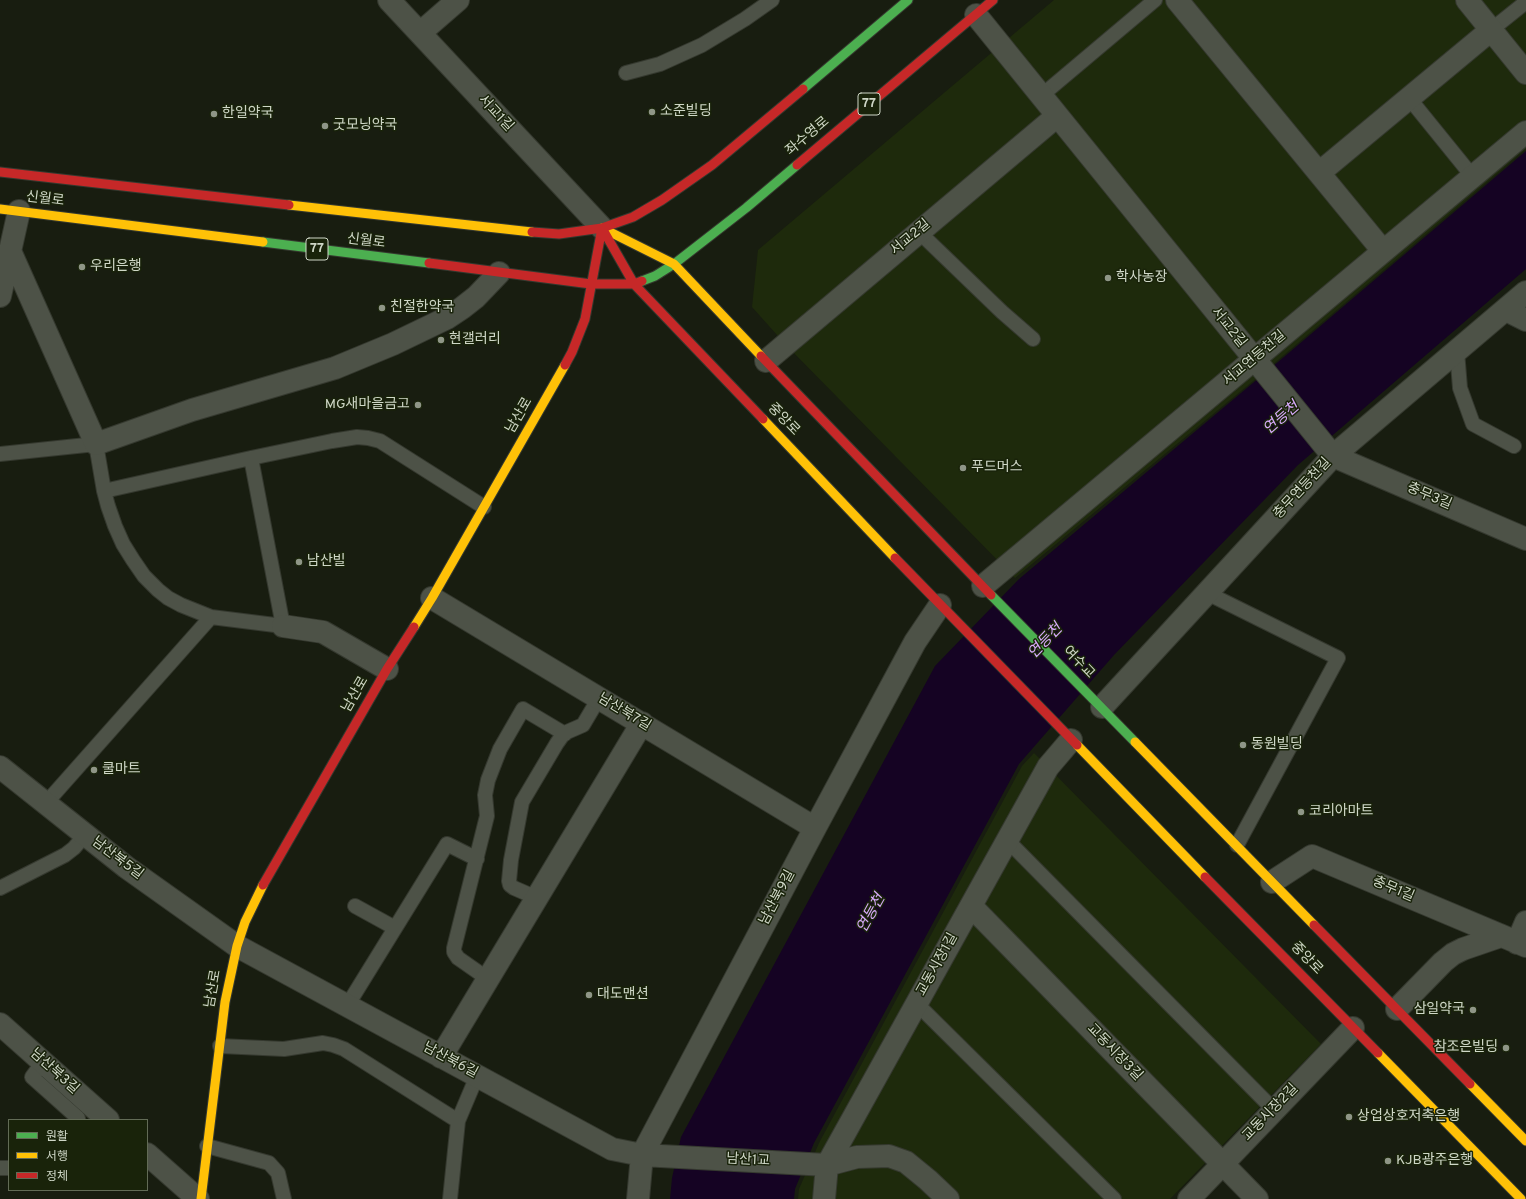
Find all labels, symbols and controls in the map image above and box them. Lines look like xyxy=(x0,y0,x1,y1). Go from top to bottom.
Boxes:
street label: 서교1길 xyxy=(474,92,516,136)
road number: 77 xyxy=(858,93,880,115)
place label: 소준빌딩 xyxy=(660,104,712,120)
place label: 한일약국 xyxy=(222,106,274,122)
marker: 소준빌딩 xyxy=(647,107,657,117)
marker: 한일약국 xyxy=(209,109,219,119)
street label: 좌수영로 xyxy=(783,114,833,160)
place label: 굿모닝약국 xyxy=(333,118,397,134)
marker: 굿모닝약국 xyxy=(320,121,330,131)
street label: 신월로 xyxy=(25,189,65,211)
street label: 서교2길 xyxy=(888,216,934,260)
street label: 신월로 xyxy=(346,231,386,253)
road number: 77 xyxy=(306,238,328,260)
place label: 우리은행 xyxy=(90,259,142,275)
marker: 우리은행 xyxy=(77,262,87,272)
place label: 학사농장 xyxy=(1116,270,1168,286)
marker: 학사농장 xyxy=(1103,273,1113,283)
place label: 친절한약국 xyxy=(390,300,454,316)
marker: 친절한약국 xyxy=(377,303,387,313)
street label: 서교2길 xyxy=(1207,304,1249,352)
street label: 서교연등천길 xyxy=(1220,328,1290,390)
place label: 현갤러리 xyxy=(449,332,501,348)
marker: 현갤러리 xyxy=(436,335,446,345)
street label: 남산로 xyxy=(503,395,537,437)
place label: MG새마을금고 xyxy=(325,397,410,413)
water label: 연등천 xyxy=(1260,399,1304,439)
marker: MG새마을금고 xyxy=(413,400,423,410)
street label: 중앙로 xyxy=(764,400,802,440)
street label: 충무연등천길 xyxy=(1271,455,1335,523)
place label: 푸드머스 xyxy=(971,460,1023,476)
marker: 푸드머스 xyxy=(958,463,968,473)
street label: 충무3길 xyxy=(1404,480,1454,514)
place label: 남산빌 xyxy=(307,554,346,570)
marker: 남산빌 xyxy=(294,557,304,567)
water label: 연등천 xyxy=(1025,621,1067,663)
street label: 여수교 xyxy=(1059,643,1097,683)
street label: 남산로 xyxy=(339,674,373,716)
street label: 남산북7길 xyxy=(594,691,654,735)
place label: 동원빌딩 xyxy=(1251,737,1303,753)
marker: 동원빌딩 xyxy=(1238,740,1248,750)
place label: 쿨마트 xyxy=(102,762,141,778)
marker: 쿨마트 xyxy=(89,765,99,775)
place label: 코리아마트 xyxy=(1309,804,1373,820)
marker: 코리아마트 xyxy=(1296,807,1306,817)
street label: 남산북5길 xyxy=(88,834,146,884)
street label: 남산북9길 xyxy=(757,868,799,928)
street label: 충무1길 xyxy=(1370,874,1416,906)
water label: 연등천 xyxy=(854,892,890,936)
street label: 교동시장1길 xyxy=(914,930,962,1000)
street label: 중앙로 xyxy=(1287,939,1325,979)
street label: 남산로 xyxy=(202,969,226,1009)
place label: 대도맨션 xyxy=(597,987,649,1003)
marker: 대도맨션 xyxy=(584,990,594,1000)
place label: 삼일약국 xyxy=(1413,1002,1465,1018)
marker: 삼일약국 xyxy=(1468,1005,1478,1015)
street label: 교동시장3길 xyxy=(1083,1021,1145,1085)
street label: 남산북6길 xyxy=(420,1040,480,1082)
place label: 참조은빌딩 xyxy=(1434,1040,1498,1056)
marker: 참조은빌딩 xyxy=(1501,1043,1511,1053)
street label: 남산북3길 xyxy=(26,1046,82,1098)
street label: 교동시장2길 xyxy=(1240,1081,1302,1145)
place label: 상업상호저축은행 xyxy=(1357,1109,1460,1125)
marker: 상업상호저축은행 xyxy=(1344,1112,1354,1122)
legend xyxy=(8,1119,148,1191)
text: 원활 xyxy=(46,1129,68,1145)
text: 서행 xyxy=(46,1149,68,1165)
street label: 남산1교 xyxy=(726,1151,770,1171)
place label: KJB광주은행 xyxy=(1396,1153,1473,1169)
marker: KJB광주은행 xyxy=(1383,1156,1393,1166)
text: 정체 xyxy=(46,1169,68,1185)

